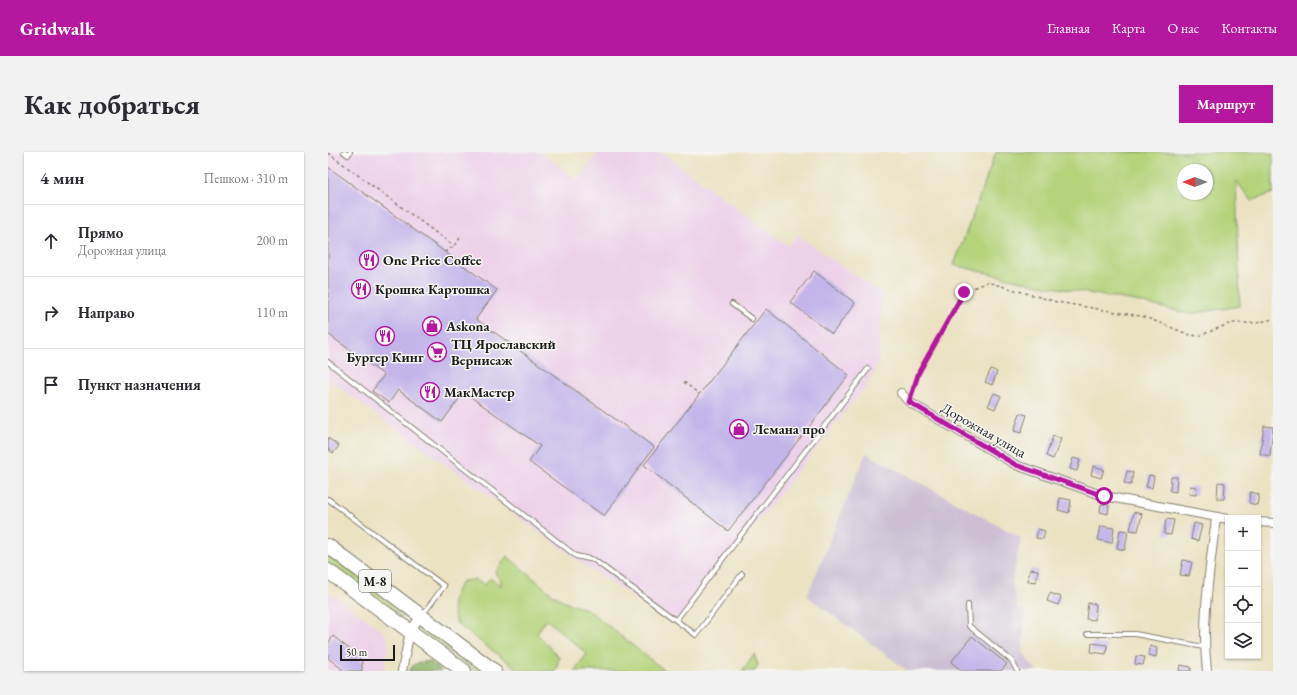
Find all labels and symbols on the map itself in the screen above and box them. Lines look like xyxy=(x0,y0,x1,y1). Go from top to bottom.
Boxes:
north arrow xyxy=(1177,164,1213,200)
restaurant icon: One Price Coffee xyxy=(358,249,380,271)
place label: One Price Coffee xyxy=(383,251,482,269)
restaurant icon: Крошка Картошка xyxy=(350,278,372,300)
place label: Крошка Картошка xyxy=(375,280,491,298)
route end xyxy=(955,283,973,301)
shop icon: Askona xyxy=(421,315,443,337)
place label: Askona xyxy=(445,317,490,335)
restaurant icon: Бургер Кинг xyxy=(374,325,396,347)
place label: ТЦ Ярославский Вернисаж xyxy=(451,335,556,369)
supermarket icon: ТЦ Ярославский Вернисаж xyxy=(426,341,448,363)
place label: Бургер Кинг xyxy=(347,348,424,366)
restaurant icon: МакМастер xyxy=(419,381,441,403)
place label: МакМастер xyxy=(444,383,515,401)
street label: Дорожная улица xyxy=(938,398,1030,462)
shop icon: Лемана про xyxy=(728,418,750,440)
place label: Лемана про xyxy=(753,420,825,438)
route start xyxy=(1095,487,1113,505)
road number: М-8 xyxy=(359,570,391,592)
scale bar xyxy=(340,643,395,662)

